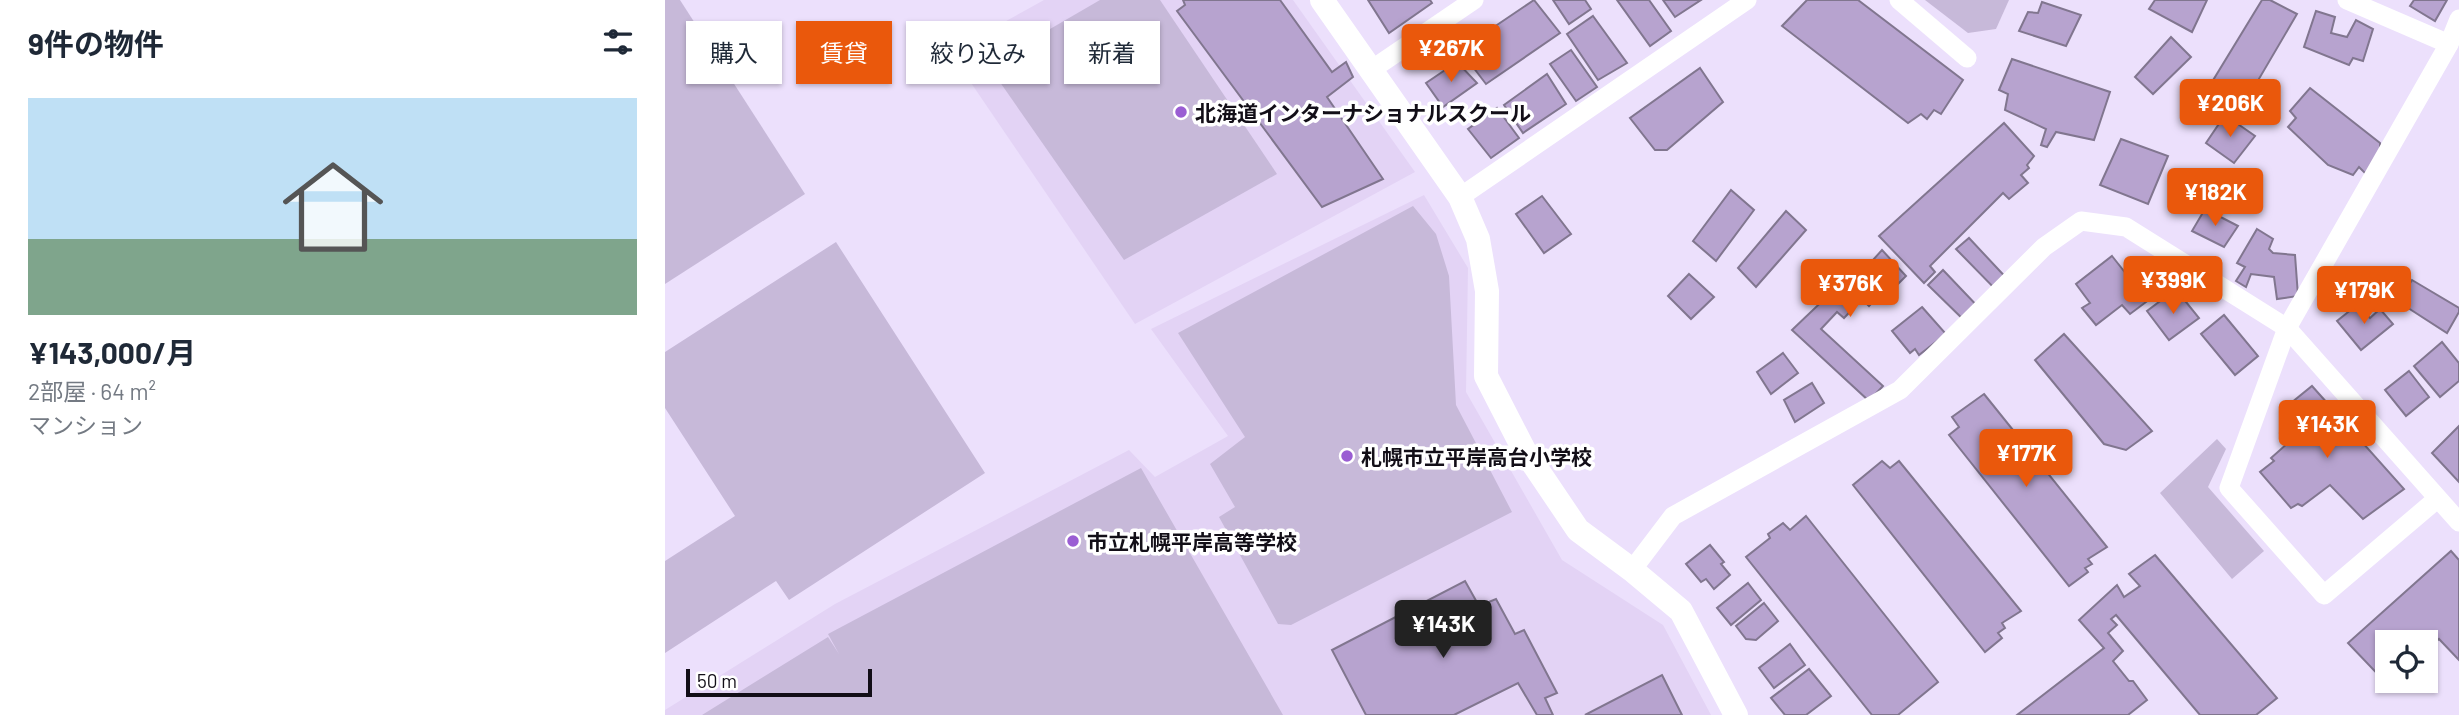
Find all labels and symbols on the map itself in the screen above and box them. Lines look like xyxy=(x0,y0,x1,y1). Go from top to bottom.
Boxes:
pin: ¥267K xyxy=(1402,24,1500,84)
pin: ¥206K xyxy=(2181,80,2279,139)
place label: 北海道インターナショナルスクール xyxy=(1195,100,1531,125)
marker: 北海道インターナショナルスクール xyxy=(1173,104,1189,120)
pin: ¥182K xyxy=(2166,168,2264,228)
pin: ¥399K xyxy=(2124,256,2222,316)
pin: ¥376K xyxy=(1801,260,1899,319)
pin: ¥179K xyxy=(2315,266,2413,326)
pin: ¥143K xyxy=(2278,400,2376,460)
pin: ¥177K xyxy=(1977,430,2075,489)
place label: 札幌市立平岸高台小学校 xyxy=(1361,444,1592,469)
marker: 札幌市立平岸高台小学校 xyxy=(1339,448,1355,464)
place label: 市立札幌平岸高等学校 xyxy=(1087,529,1297,554)
marker: 市立札幌平岸高等学校 xyxy=(1065,533,1081,549)
pin: ¥143K xyxy=(1394,600,1492,660)
scale bar xyxy=(686,666,871,698)

